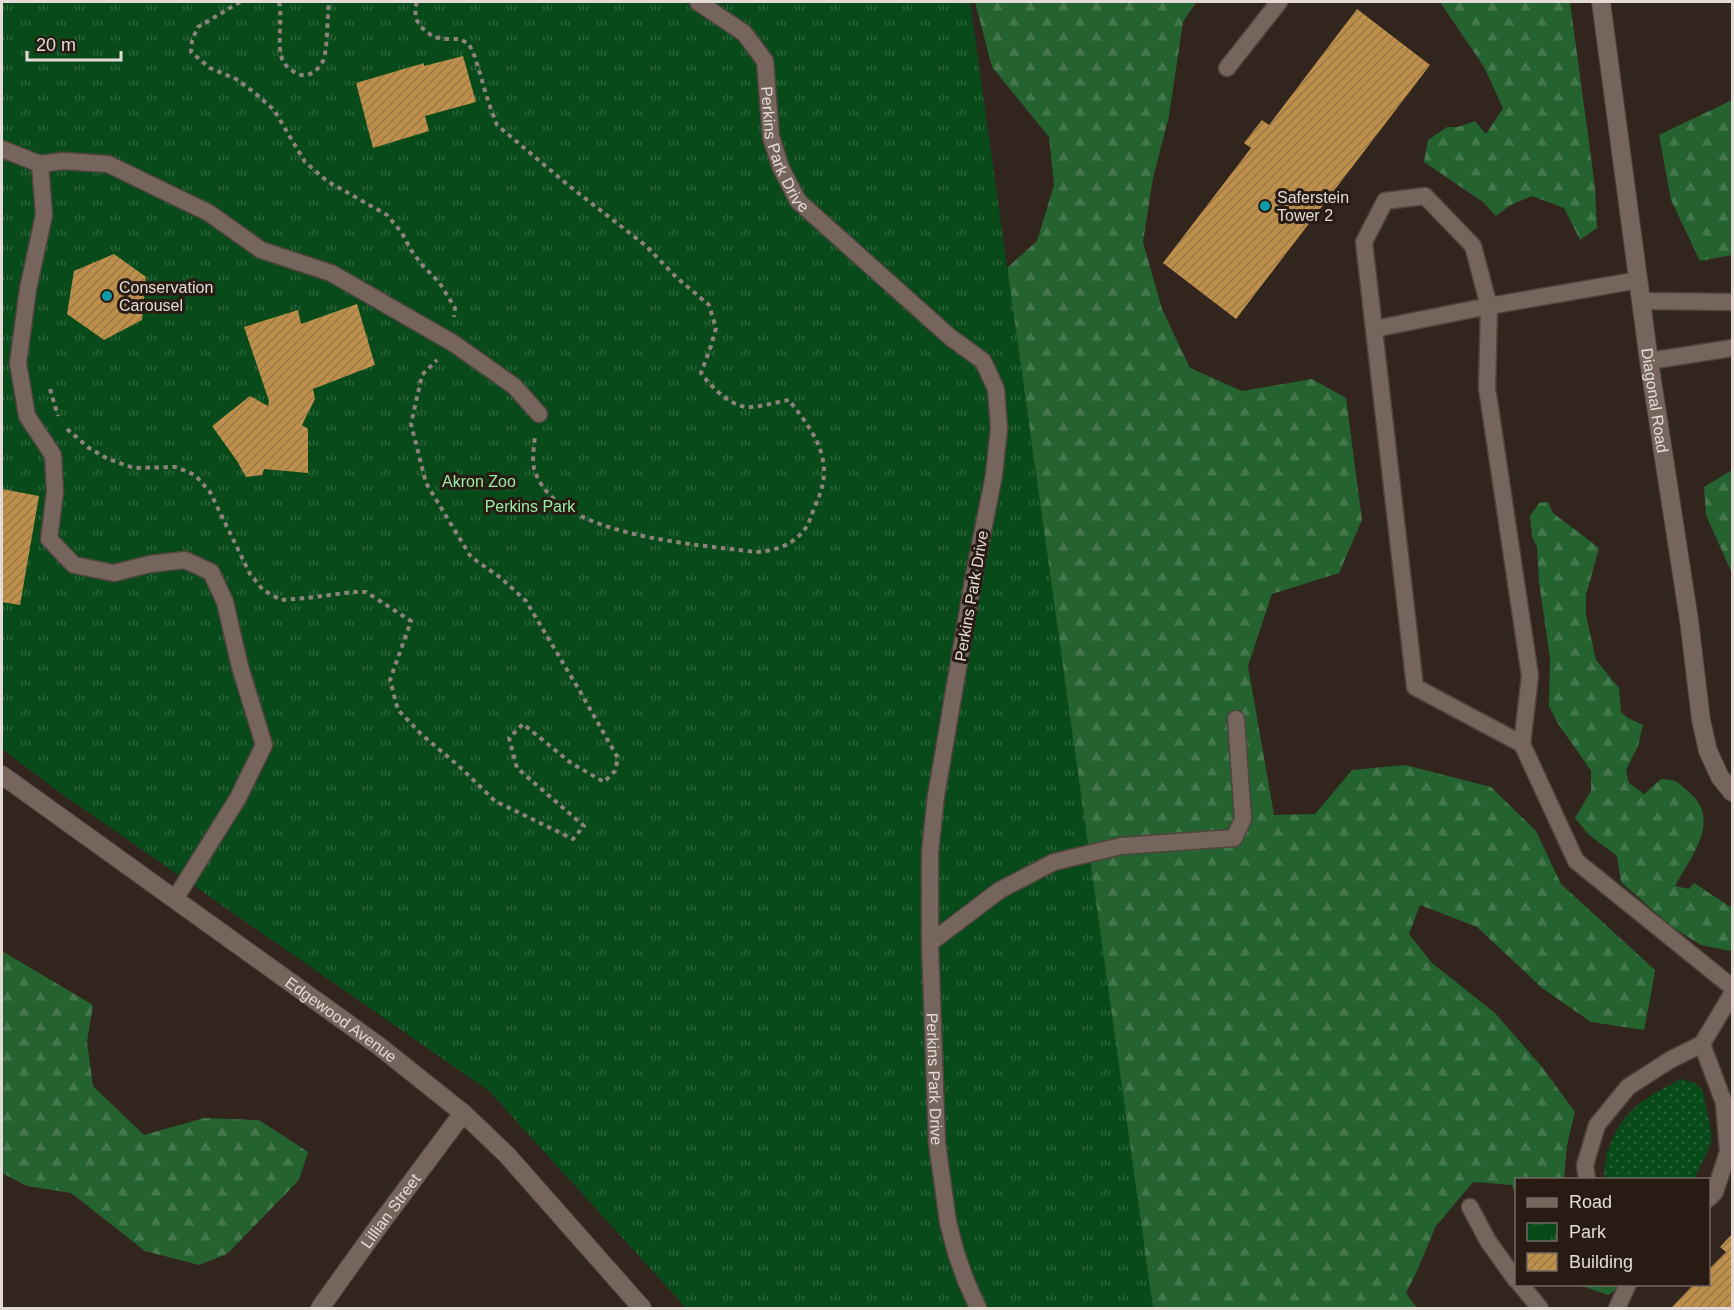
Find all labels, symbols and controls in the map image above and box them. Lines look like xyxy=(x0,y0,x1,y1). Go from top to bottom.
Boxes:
scale bar xyxy=(27,24,122,62)
text: 20 m xyxy=(36,35,76,55)
street label: Perkins Park Drive xyxy=(758,86,812,216)
place label: Saferstein Tower 2 xyxy=(1277,189,1349,224)
marker: Saferstein Tower 2 xyxy=(1258,199,1272,213)
place label: Conservation Carousel xyxy=(119,279,213,314)
marker: Conservation Carousel xyxy=(100,289,114,303)
street label: Diagonal Road xyxy=(1638,347,1671,454)
park label: Akron Zoo xyxy=(442,473,516,490)
park label: Perkins Park xyxy=(485,498,576,515)
street label: Perkins Park Drive xyxy=(952,529,991,663)
street label: Edgewood Avenue xyxy=(282,974,400,1066)
street label: Perkins Park Drive xyxy=(923,1012,945,1146)
street label: Lillian Street xyxy=(358,1170,424,1252)
legend xyxy=(1515,1178,1710,1286)
text: Road xyxy=(1569,1192,1612,1212)
text: Park xyxy=(1569,1222,1607,1242)
text: Building xyxy=(1569,1252,1633,1272)

